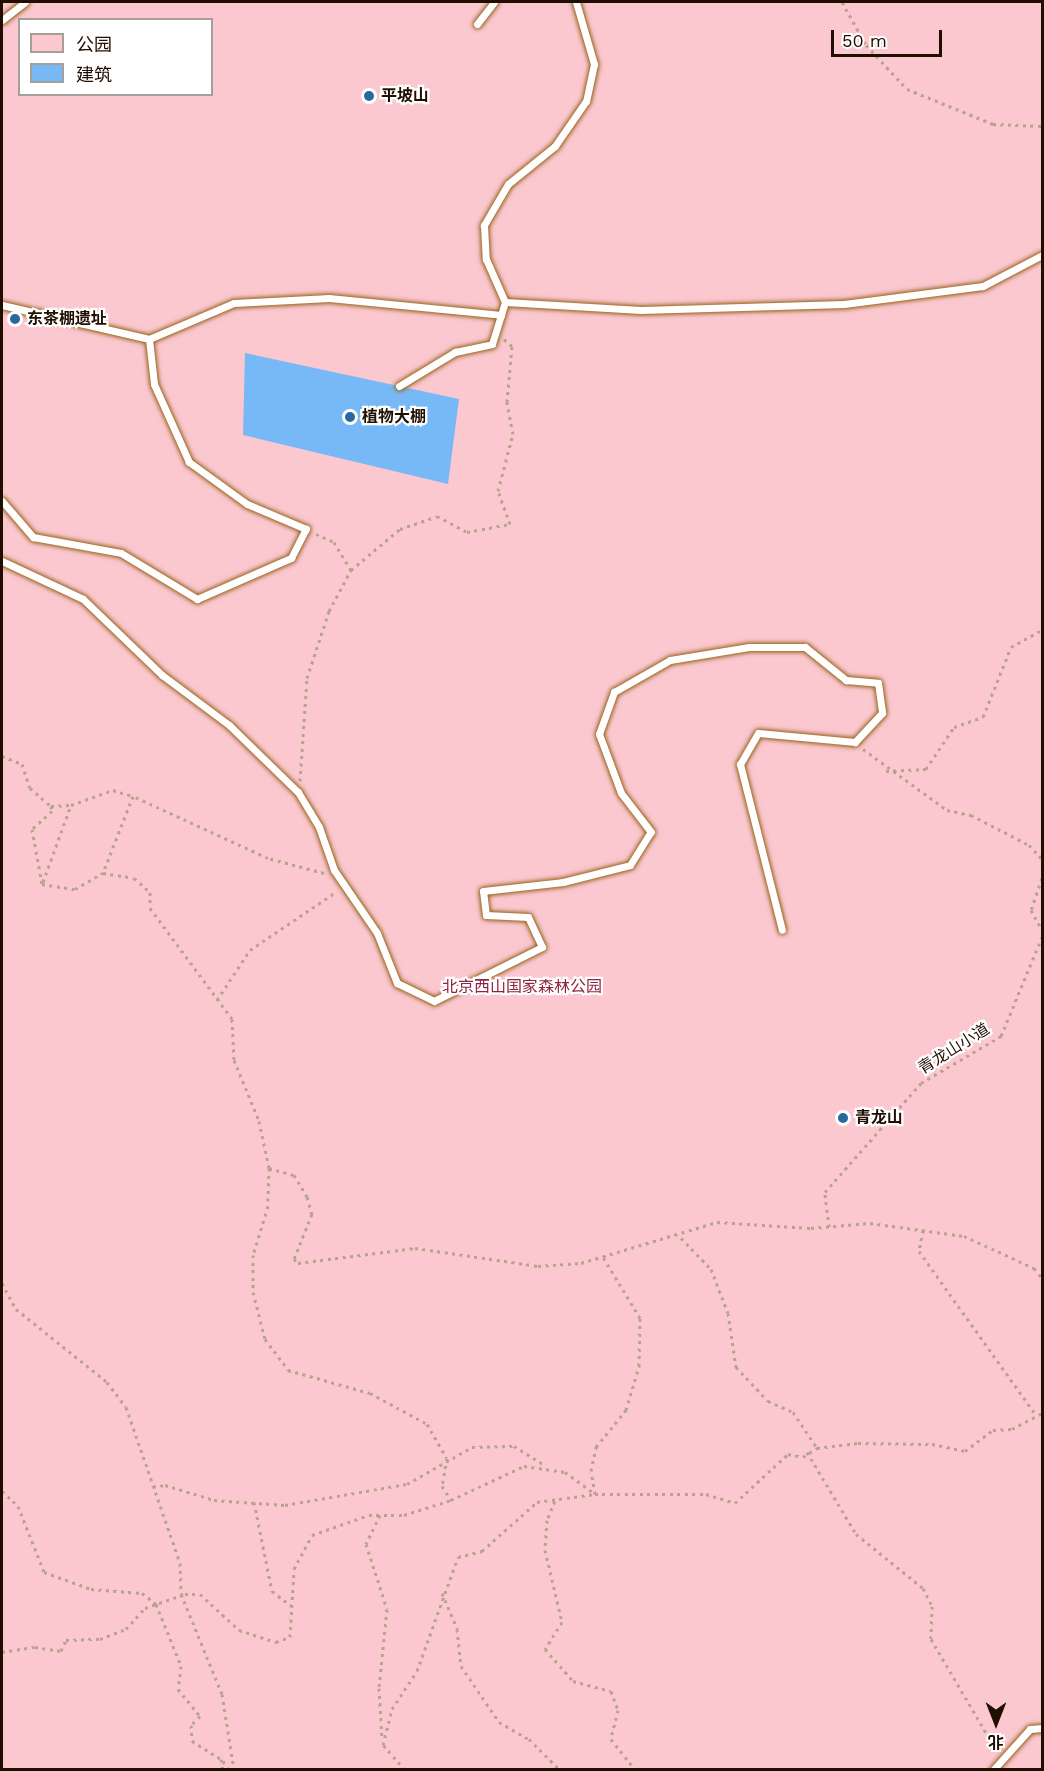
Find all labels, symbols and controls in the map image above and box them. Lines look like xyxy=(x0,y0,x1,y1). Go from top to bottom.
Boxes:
legend xyxy=(18,18,213,96)
scale bar xyxy=(834,18,945,56)
text: 50 m xyxy=(842,30,887,51)
text: 公园 xyxy=(76,34,112,55)
text: 建筑 xyxy=(76,64,112,85)
place label: 平坡山 xyxy=(381,86,429,106)
marker: 平坡山 xyxy=(362,89,376,103)
place label: 东茶棚遗址 xyxy=(27,309,107,329)
marker: 东茶棚遗址 xyxy=(8,312,22,326)
place label: 植物大棚 xyxy=(362,407,426,427)
marker: 植物大棚 xyxy=(343,410,357,424)
park label: 北京西山国家森林公园 xyxy=(442,977,602,997)
street label: 青龙山小道 xyxy=(915,1020,993,1078)
place label: 青龙山 xyxy=(855,1108,903,1128)
marker: 青龙山 xyxy=(836,1111,850,1125)
north arrow xyxy=(966,1693,1026,1753)
text: 北 xyxy=(988,1732,1004,1751)

